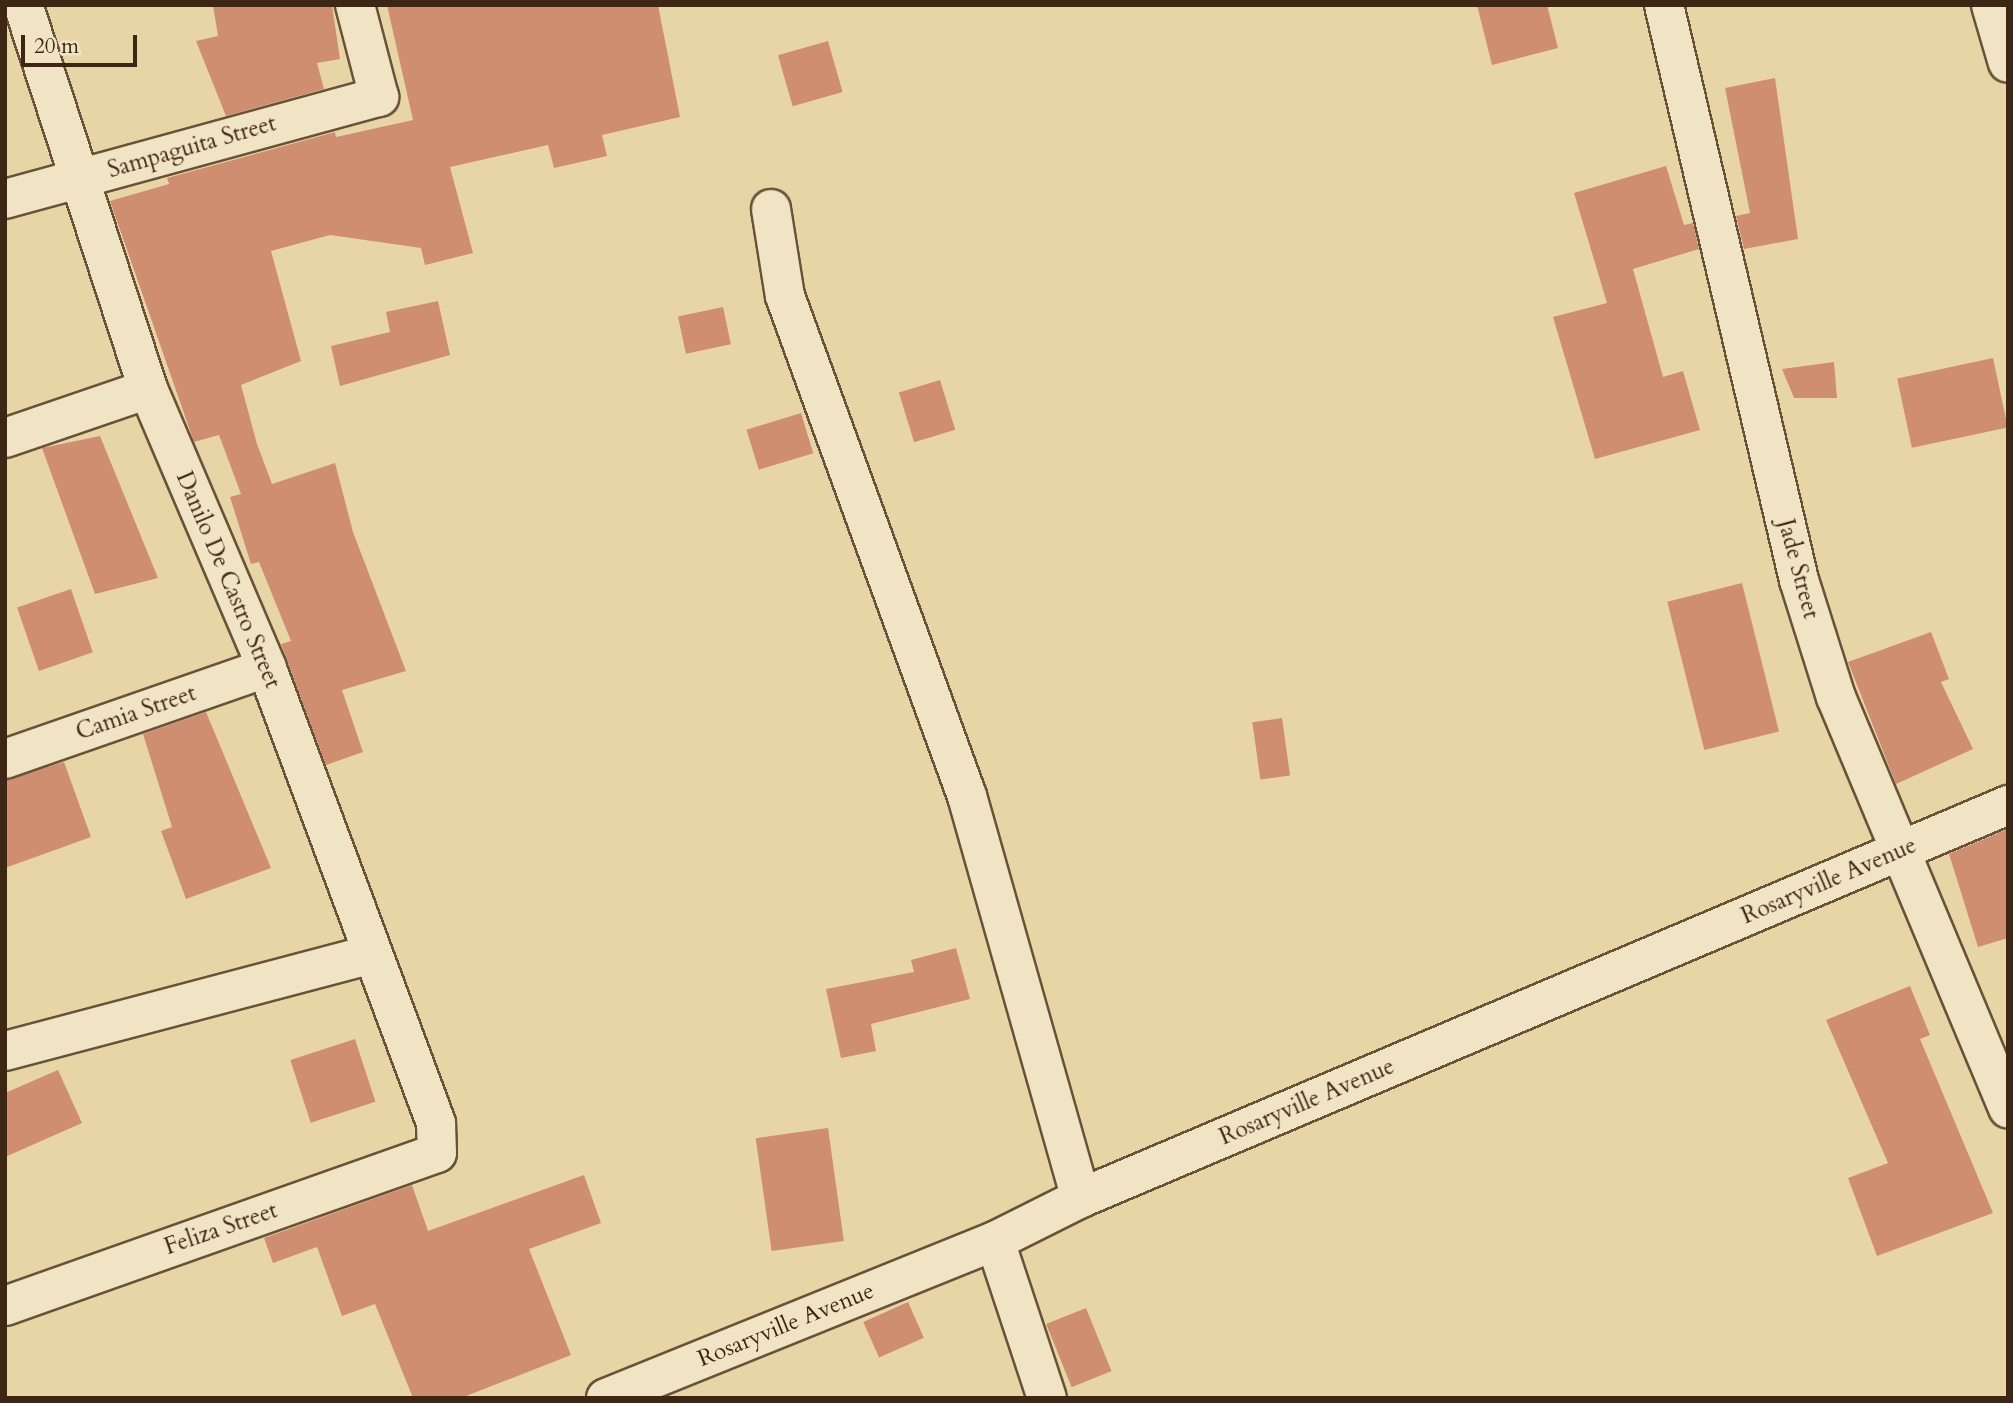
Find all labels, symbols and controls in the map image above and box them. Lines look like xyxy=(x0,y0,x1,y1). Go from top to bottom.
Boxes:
scale bar xyxy=(24,21,140,65)
text: 20 m xyxy=(34,32,79,61)
street label: Sampaguita Street xyxy=(105,110,279,184)
street label: Danilo De Castro Street xyxy=(170,467,286,693)
street label: Jade Street xyxy=(1771,516,1825,622)
street label: Camia Street xyxy=(72,680,200,746)
street label: Rosaryville Avenue xyxy=(1737,832,1921,930)
street label: Rosaryville Avenue xyxy=(1215,1053,1399,1151)
street label: Feliza Street xyxy=(161,1197,281,1261)
street label: Rosaryville Avenue xyxy=(694,1277,878,1373)

